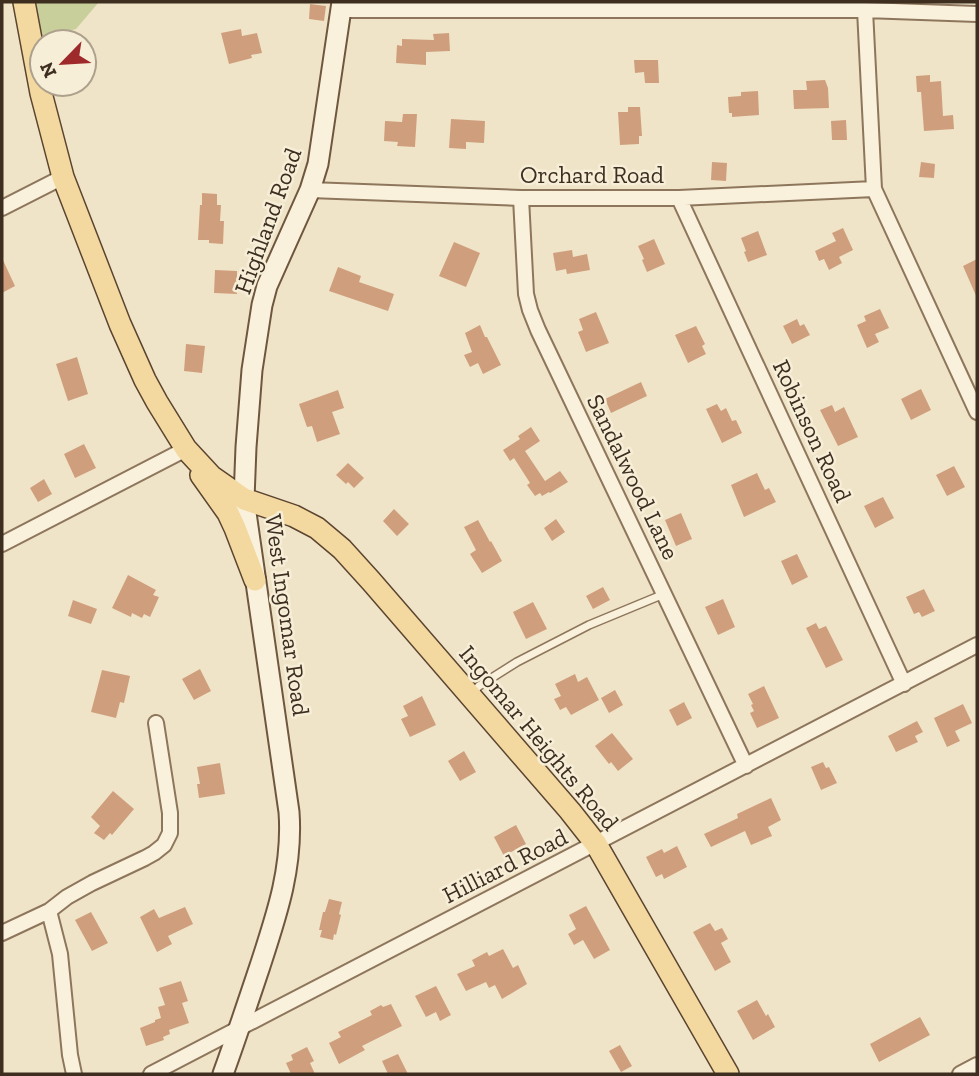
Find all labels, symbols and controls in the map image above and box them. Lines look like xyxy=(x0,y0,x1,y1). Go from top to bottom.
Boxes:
north arrow xyxy=(28,28,98,98)
text: N xyxy=(35,59,62,81)
street label: Highland Road xyxy=(228,144,307,298)
street label: Orchard Road xyxy=(520,160,664,189)
street label: Robinson Road xyxy=(767,355,858,507)
street label: Sandalwood Lane xyxy=(581,389,686,564)
street label: West Ingomar Road xyxy=(259,512,316,718)
street label: Ingomar Heights Road xyxy=(453,639,625,836)
street label: Hilliard Road xyxy=(437,822,572,909)

